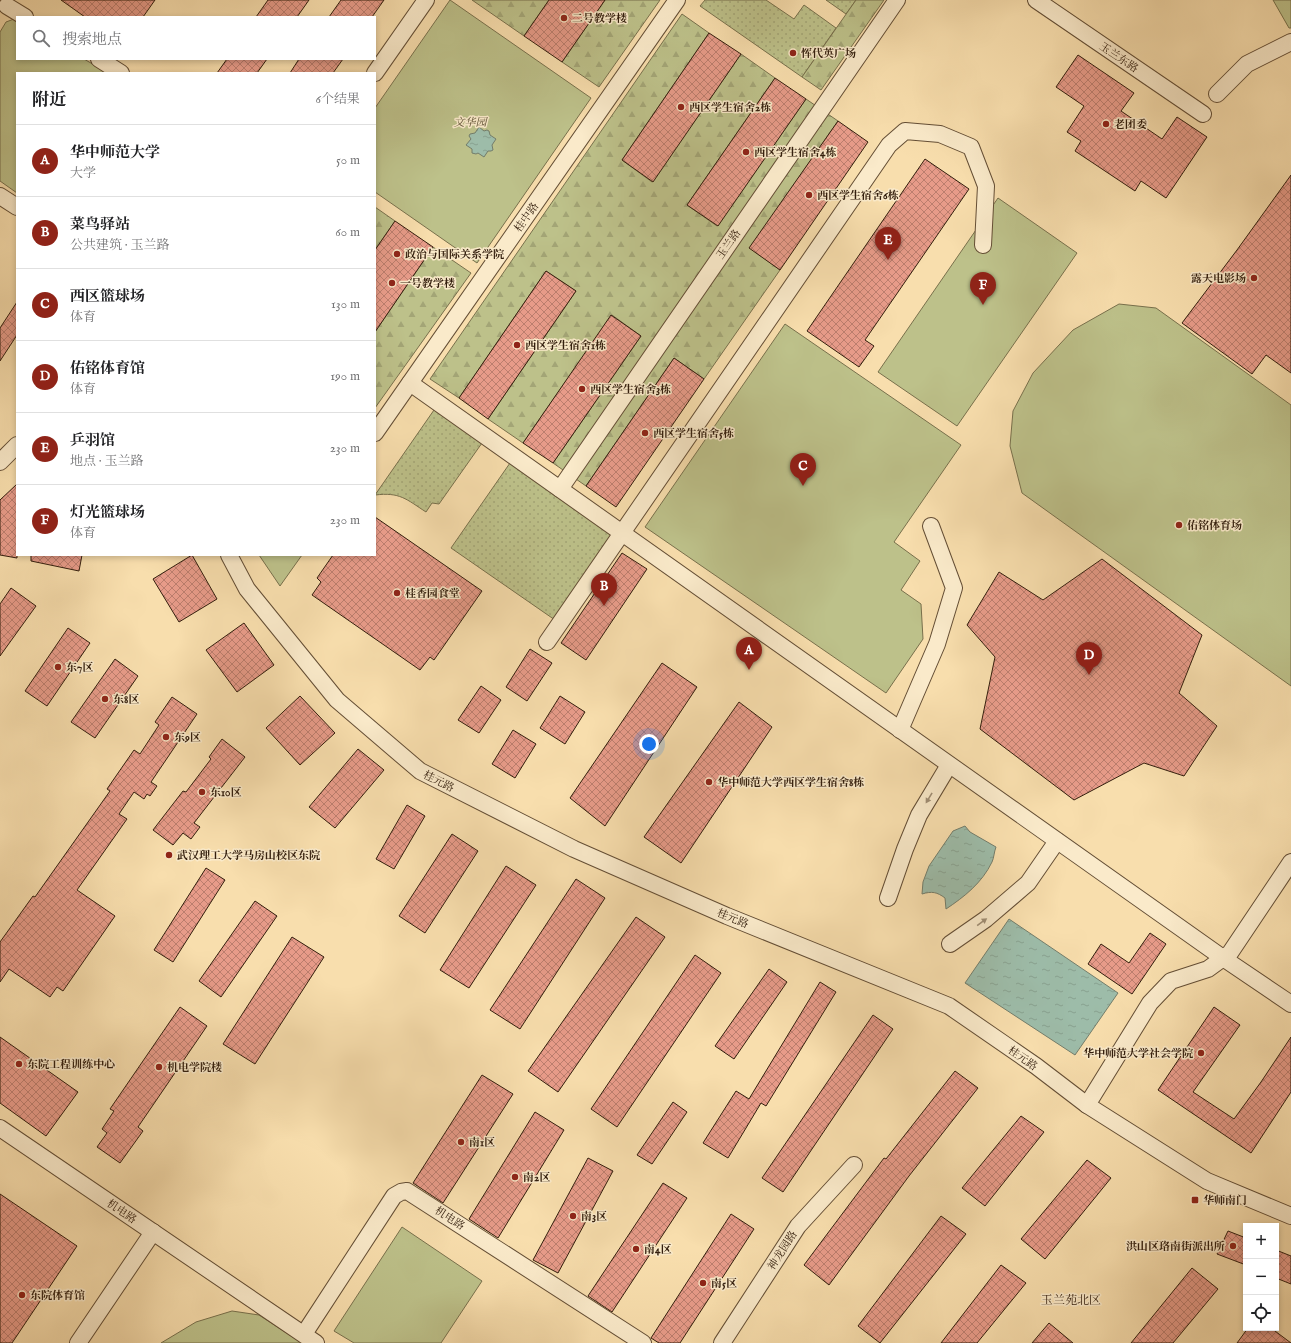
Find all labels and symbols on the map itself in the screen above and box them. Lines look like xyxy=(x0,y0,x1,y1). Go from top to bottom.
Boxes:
place label: 二号教学楼 xyxy=(572,12,627,26)
marker: 二号教学楼 xyxy=(559,13,569,23)
street label: 玉兰东路 xyxy=(1096,40,1141,76)
place label: 恽代英广场 xyxy=(801,47,856,61)
marker: 恽代英广场 xyxy=(788,48,798,58)
place label: 西区学生宿舍2栋 xyxy=(689,101,771,115)
marker: 西区学生宿舍2栋 xyxy=(676,102,686,112)
park label: 文华园 xyxy=(454,116,488,130)
place label: 老团委 xyxy=(1114,118,1147,132)
marker: 老团委 xyxy=(1101,119,1111,129)
place label: 西区学生宿舍4栋 xyxy=(754,146,836,160)
marker: 西区学生宿舍4栋 xyxy=(741,147,751,157)
place label: 西区学生宿舍6栋 xyxy=(817,189,899,203)
marker: 西区学生宿舍6栋 xyxy=(804,190,814,200)
street label: 桂中路 xyxy=(512,200,542,235)
street label: 玉兰路 xyxy=(714,227,744,262)
pin: E xyxy=(875,227,901,260)
place label: 政治与国际关系学院 xyxy=(405,248,505,262)
marker: 政治与国际关系学院 xyxy=(392,249,402,259)
pin: F xyxy=(970,272,996,305)
place label: 露天电影场 xyxy=(1191,272,1246,286)
marker: 露天电影场 xyxy=(1249,273,1259,283)
place label: 一号教学楼 xyxy=(400,277,455,291)
marker: 一号教学楼 xyxy=(387,278,397,288)
place label: 西区学生宿舍1栋 xyxy=(525,339,606,353)
marker: 西区学生宿舍1栋 xyxy=(512,340,522,350)
place label: 西区学生宿舍3栋 xyxy=(590,383,671,397)
marker: 西区学生宿舍3栋 xyxy=(577,384,587,394)
place label: 西区学生宿舍5栋 xyxy=(653,427,734,441)
marker: 西区学生宿舍5栋 xyxy=(640,428,650,438)
pin: C xyxy=(790,453,816,486)
place label: 佑铭体育场 xyxy=(1187,519,1242,533)
marker: 佑铭体育场 xyxy=(1174,520,1184,530)
pin: B xyxy=(591,573,617,606)
place label: 桂香园食堂 xyxy=(405,587,460,601)
marker: 桂香园食堂 xyxy=(392,588,402,598)
pin: A xyxy=(736,637,762,670)
pin: D xyxy=(1076,642,1102,675)
place label: 东7区 xyxy=(66,661,93,675)
marker: 东7区 xyxy=(53,662,63,672)
place label: 东8区 xyxy=(113,693,139,707)
marker: 东8区 xyxy=(100,694,110,704)
place label: 东9区 xyxy=(174,731,201,745)
marker: 东9区 xyxy=(161,732,171,742)
your location xyxy=(639,734,659,754)
street label: 桂元路 xyxy=(421,768,456,796)
place label: 华中师范大学西区学生宿舍8栋 xyxy=(717,776,864,790)
marker: 华中师范大学西区学生宿舍8栋 xyxy=(704,777,714,787)
place label: 东10区 xyxy=(210,786,241,800)
marker: 东10区 xyxy=(197,787,207,797)
one-way arrow xyxy=(926,792,933,804)
place label: 武汉理工大学马房山校区东院 xyxy=(177,849,321,863)
marker: 武汉理工大学马房山校区东院 xyxy=(164,850,174,860)
street label: 桂元路 xyxy=(715,906,751,932)
one-way arrow xyxy=(977,918,988,926)
street label: 桂元路 xyxy=(1005,1044,1040,1074)
place label: 华中师范大学社会学院 xyxy=(1083,1047,1194,1061)
marker: 华中师范大学社会学院 xyxy=(1196,1048,1206,1058)
place label: 东院工程训练中心 xyxy=(27,1058,115,1072)
marker: 东院工程训练中心 xyxy=(14,1059,24,1069)
place label: 机电学院楼 xyxy=(167,1061,222,1075)
marker: 机电学院楼 xyxy=(154,1062,164,1072)
place label: 南1区 xyxy=(469,1136,495,1150)
marker: 南1区 xyxy=(456,1137,466,1147)
place label: 南2区 xyxy=(523,1171,550,1185)
marker: 南2区 xyxy=(510,1172,520,1182)
place label: 华师南门 xyxy=(1203,1194,1247,1208)
marker: 华师南门 xyxy=(1190,1195,1200,1205)
street label: 机电路 xyxy=(104,1197,139,1227)
street label: 机电路 xyxy=(432,1204,467,1234)
place label: 南3区 xyxy=(581,1210,607,1224)
marker: 南3区 xyxy=(568,1211,578,1221)
street label: 神龙园路 xyxy=(765,1228,801,1273)
place label: 洪山区珞南街派出所 xyxy=(1126,1240,1225,1254)
marker: 洪山区珞南街派出所 xyxy=(1228,1241,1238,1251)
place label: 南4区 xyxy=(644,1243,671,1257)
marker: 南4区 xyxy=(631,1244,641,1254)
place label: 南5区 xyxy=(711,1277,737,1291)
marker: 南5区 xyxy=(698,1278,708,1288)
place label: 东院体育馆 xyxy=(30,1289,85,1303)
marker: 东院体育馆 xyxy=(17,1290,27,1300)
district label: 玉兰苑北区 xyxy=(1041,1293,1101,1308)

